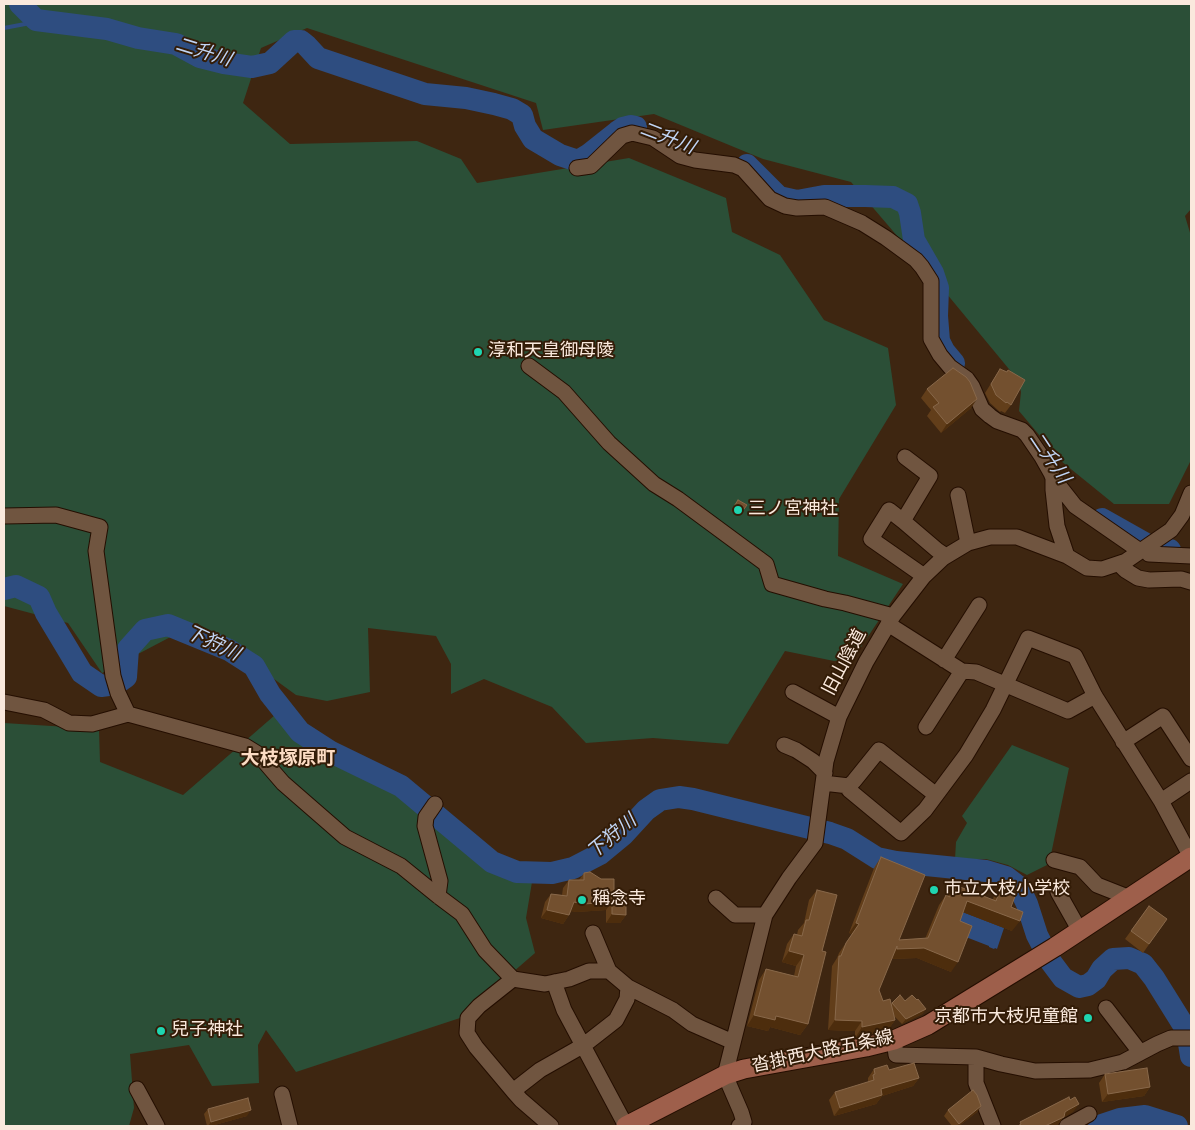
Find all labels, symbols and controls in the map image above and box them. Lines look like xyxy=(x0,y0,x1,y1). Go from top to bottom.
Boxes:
water label: 二升川 xyxy=(172,35,234,73)
water label: 二升川 xyxy=(636,119,698,161)
place label: 淳和天皇御母陵 xyxy=(488,341,614,363)
marker: 淳和天皇御母陵 xyxy=(472,346,484,358)
water label: 二升川 xyxy=(1023,429,1073,489)
place label: 三ノ宮神社 xyxy=(748,499,838,521)
marker: 三ノ宮神社 xyxy=(732,504,744,516)
water label: 下狩川 xyxy=(181,623,243,667)
street label: 旧山陰道 xyxy=(820,626,872,700)
district label: 大枝塚原町 xyxy=(241,749,335,771)
water label: 下狩川 xyxy=(584,811,642,865)
place label: 市立大枝小学校 xyxy=(944,879,1070,901)
marker: 市立大枝小学校 xyxy=(928,884,940,896)
place label: 稱念寺 xyxy=(592,889,646,911)
marker: 稱念寺 xyxy=(576,894,588,906)
place label: 京都市大枝児童館 xyxy=(934,1007,1078,1029)
marker: 京都市大枝児童館 xyxy=(1082,1012,1094,1024)
place label: 兒子神社 xyxy=(171,1020,243,1042)
marker: 兒子神社 xyxy=(155,1025,167,1037)
street label: 沓掛西大路五条線 xyxy=(750,1027,896,1079)

